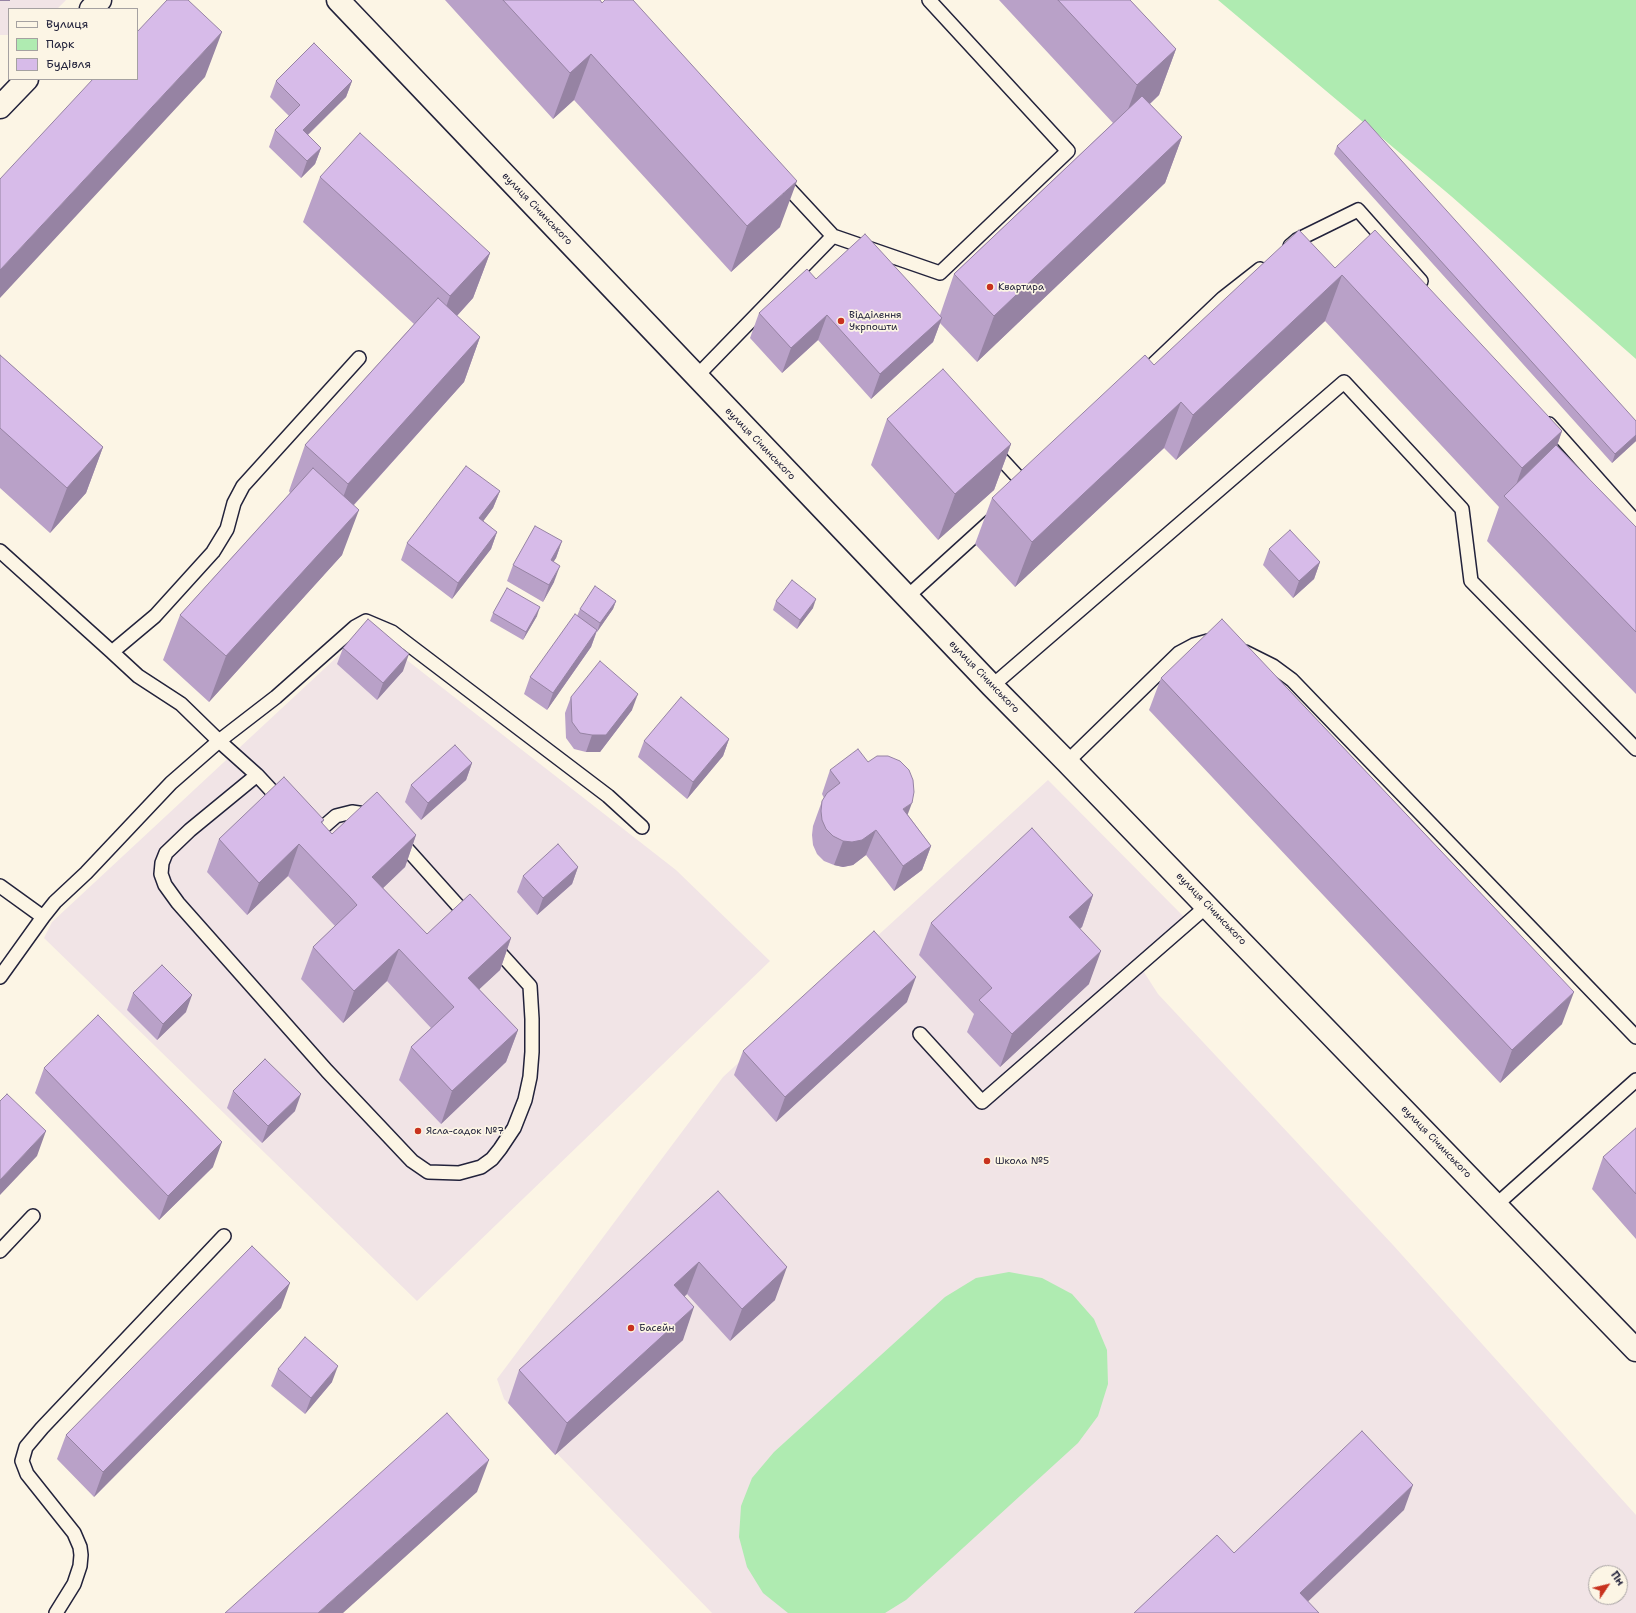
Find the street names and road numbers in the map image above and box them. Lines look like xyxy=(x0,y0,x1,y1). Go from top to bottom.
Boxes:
street label: вулиця Січинського xyxy=(499,170,575,248)
street label: вулиця Січинського xyxy=(722,405,798,483)
street label: вулиця Січинського xyxy=(946,638,1022,716)
street label: вулиця Січинського xyxy=(1173,870,1249,948)
street label: вулиця Січинського xyxy=(1398,1103,1474,1181)

